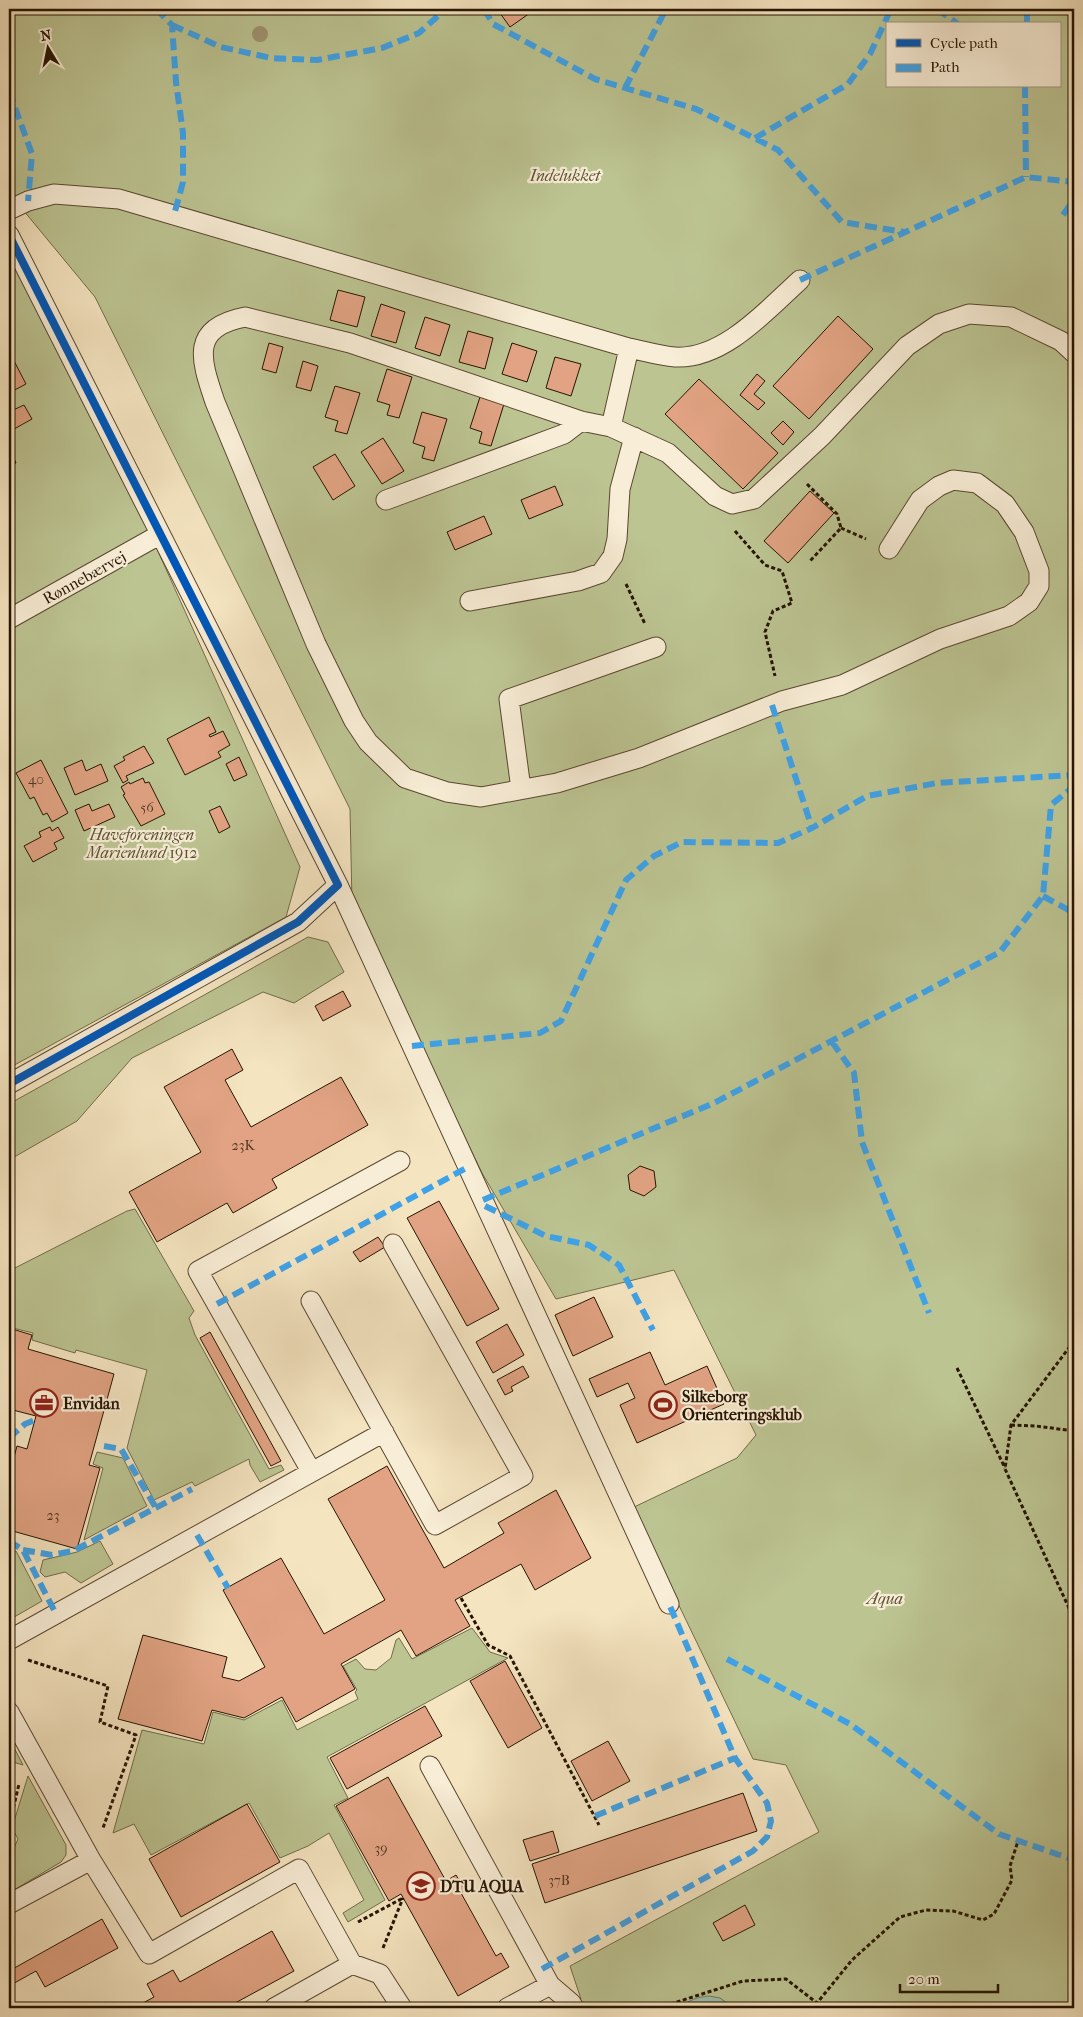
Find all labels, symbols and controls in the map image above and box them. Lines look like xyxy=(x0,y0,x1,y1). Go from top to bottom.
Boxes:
north arrow xyxy=(22,22,72,72)
legend xyxy=(886,22,1060,88)
text: N xyxy=(39,26,53,45)
text: Cycle path xyxy=(930,34,998,52)
text: Path xyxy=(930,58,960,76)
park label: Indelukket xyxy=(529,166,601,185)
street label: Rønnebærvej xyxy=(39,547,129,608)
house number: 40 xyxy=(28,771,44,788)
house number: 56 xyxy=(140,799,154,816)
park label: Haveforeningen Marienlund 1912 xyxy=(86,825,197,862)
house number: 23K xyxy=(231,1137,255,1154)
place label: Silkeborg Orienteringsklub xyxy=(682,1387,803,1425)
office icon: Envidan xyxy=(29,1388,59,1418)
sports icon: Silkeborg Orienteringsklub xyxy=(648,1390,678,1420)
place label: Envidan xyxy=(63,1394,121,1413)
house number: 23 xyxy=(47,1507,59,1524)
park label: Aqua xyxy=(865,1589,903,1608)
house number: 39 xyxy=(374,1840,388,1857)
school or university icon: DTU AQUA xyxy=(406,1871,436,1901)
house number: 37B xyxy=(548,1872,570,1889)
place label: DTU AQUA xyxy=(440,1877,524,1896)
scale bar xyxy=(900,1962,998,1994)
text: 20 m xyxy=(908,1970,940,1988)

